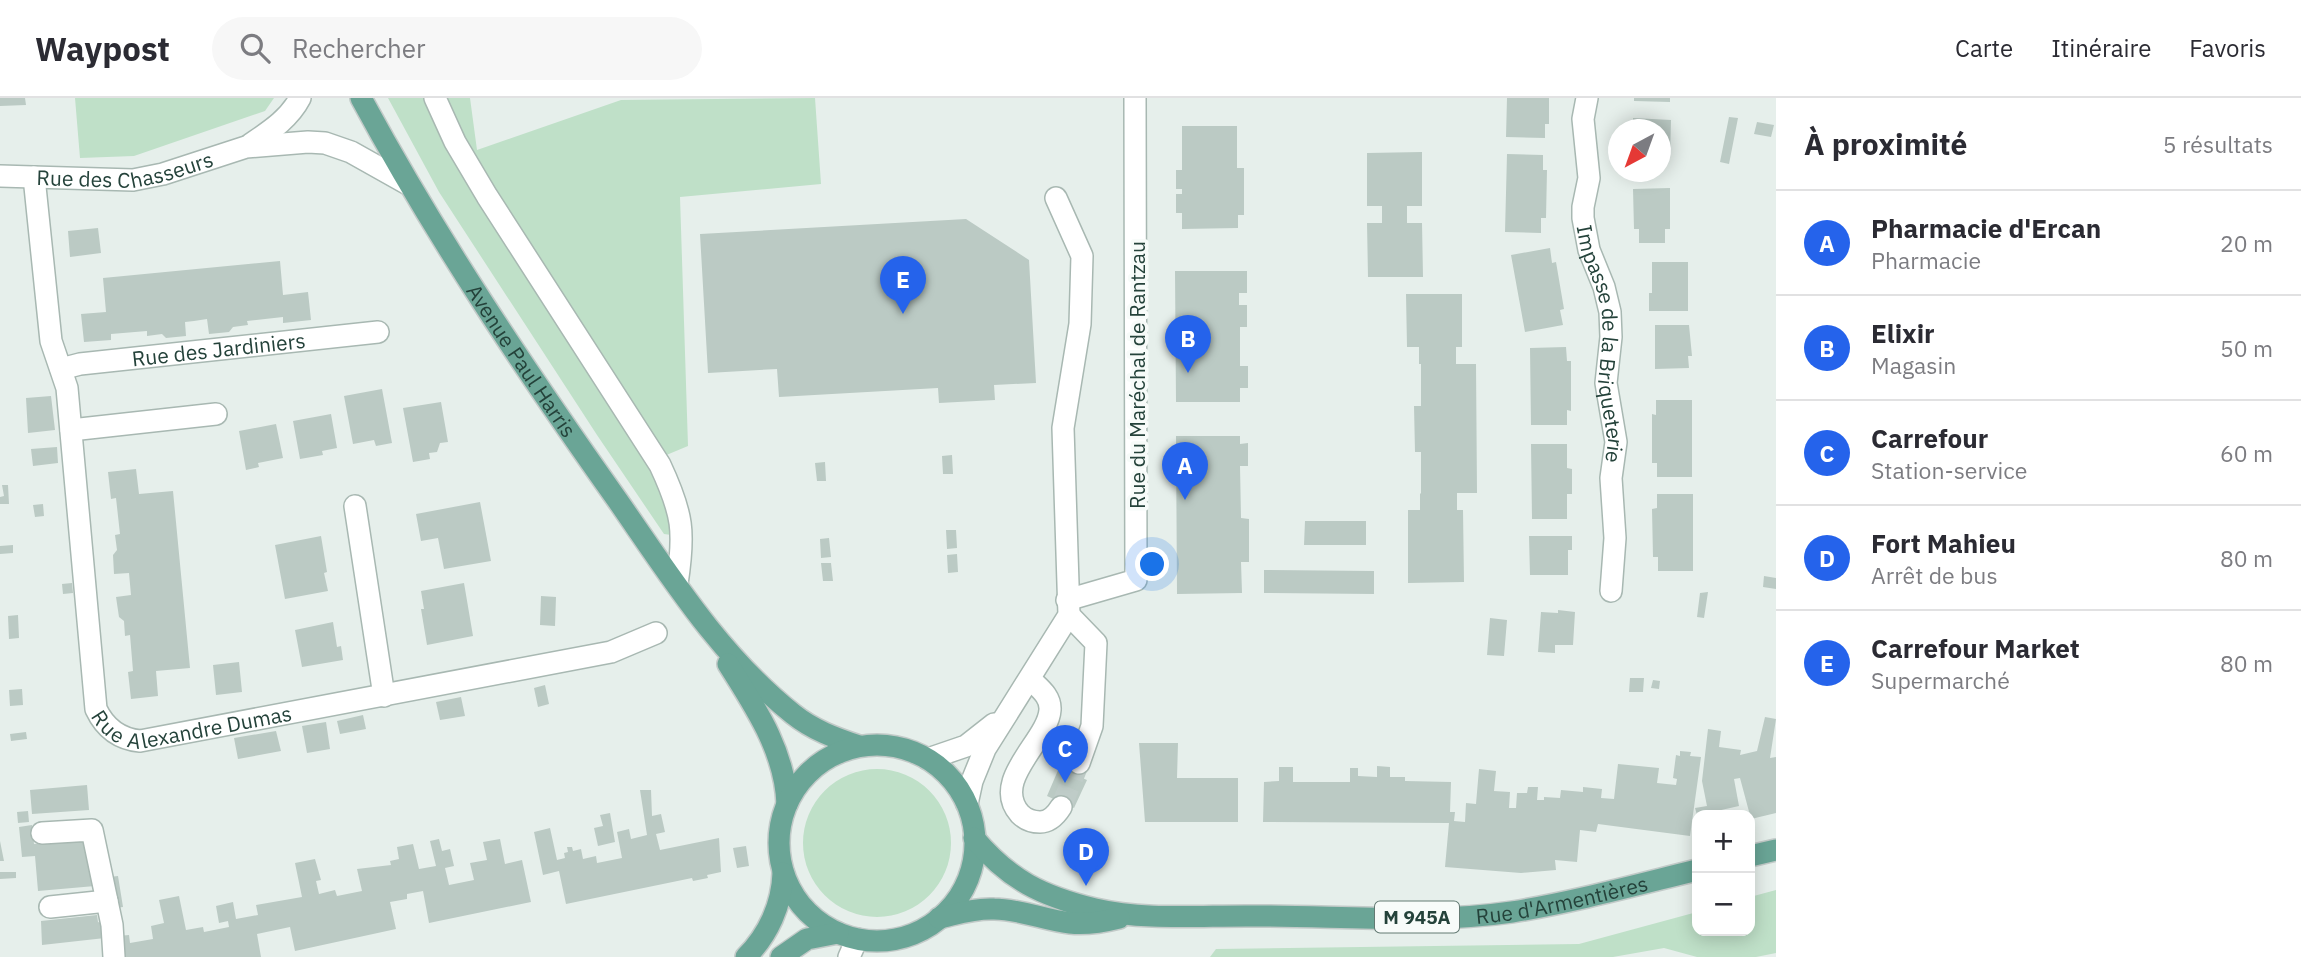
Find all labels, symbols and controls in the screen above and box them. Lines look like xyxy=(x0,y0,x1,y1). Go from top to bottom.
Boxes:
search box xyxy=(212,17,702,80)
text: Waypost xyxy=(35,27,170,70)
icon: search xyxy=(236,29,274,67)
text: Rechercher xyxy=(292,31,426,65)
text: Carte xyxy=(1955,32,2013,64)
text: Itinéraire xyxy=(2051,32,2151,64)
text: Favoris xyxy=(2189,32,2266,64)
north arrow xyxy=(1608,119,1671,182)
text: À proximité xyxy=(1804,124,1967,163)
text: 5 résultats xyxy=(2163,129,2273,159)
street label: Rue des Chasseurs xyxy=(36,145,217,194)
text: Pharmacie d'Ercan xyxy=(1871,211,2101,245)
street label: Impasse de la Briqueterie xyxy=(1571,222,1630,465)
text: A xyxy=(1819,228,1835,258)
text: 20 m xyxy=(2220,228,2273,258)
street label: Rue du Maréchal de Rantzau xyxy=(1123,241,1151,509)
text: Pharmacie xyxy=(1871,245,1981,275)
pin: E xyxy=(880,256,926,314)
street label: Avenue Paul Harris xyxy=(461,279,583,443)
pin: B xyxy=(1165,315,1211,373)
text: Elixir xyxy=(1871,316,1935,350)
street label: Rue des Jardiniers xyxy=(130,326,307,372)
text: B xyxy=(1819,333,1835,363)
text: 50 m xyxy=(2220,333,2273,363)
text: Magasin xyxy=(1871,350,1956,380)
text: Carrefour xyxy=(1871,421,1988,455)
text: C xyxy=(1820,438,1834,468)
text: 60 m xyxy=(2220,438,2273,468)
pin: A xyxy=(1162,442,1208,500)
text: Station-service xyxy=(1871,455,2027,485)
text: Fort Mahieu xyxy=(1871,526,2016,560)
text: D xyxy=(1819,543,1835,573)
text: 80 m xyxy=(2220,543,2273,573)
your location xyxy=(1135,547,1169,581)
text: Arrêt de bus xyxy=(1871,560,1998,590)
text: Carrefour Market xyxy=(1871,631,2080,665)
text: E xyxy=(1820,648,1834,678)
text: 80 m xyxy=(2220,648,2273,678)
text: Supermarché xyxy=(1871,665,2010,695)
street label: Rue Alexandre Dumas xyxy=(95,691,303,723)
text: Rue Alexandre Dumas xyxy=(85,699,294,755)
pin: C xyxy=(1042,725,1088,783)
map controls xyxy=(1692,810,1755,936)
button: + xyxy=(1692,810,1755,873)
pin: D xyxy=(1063,828,1109,886)
street label: Rue d'Armentières xyxy=(1475,869,1651,930)
button: − xyxy=(1692,873,1755,936)
road number: M 945A xyxy=(1375,902,1459,932)

